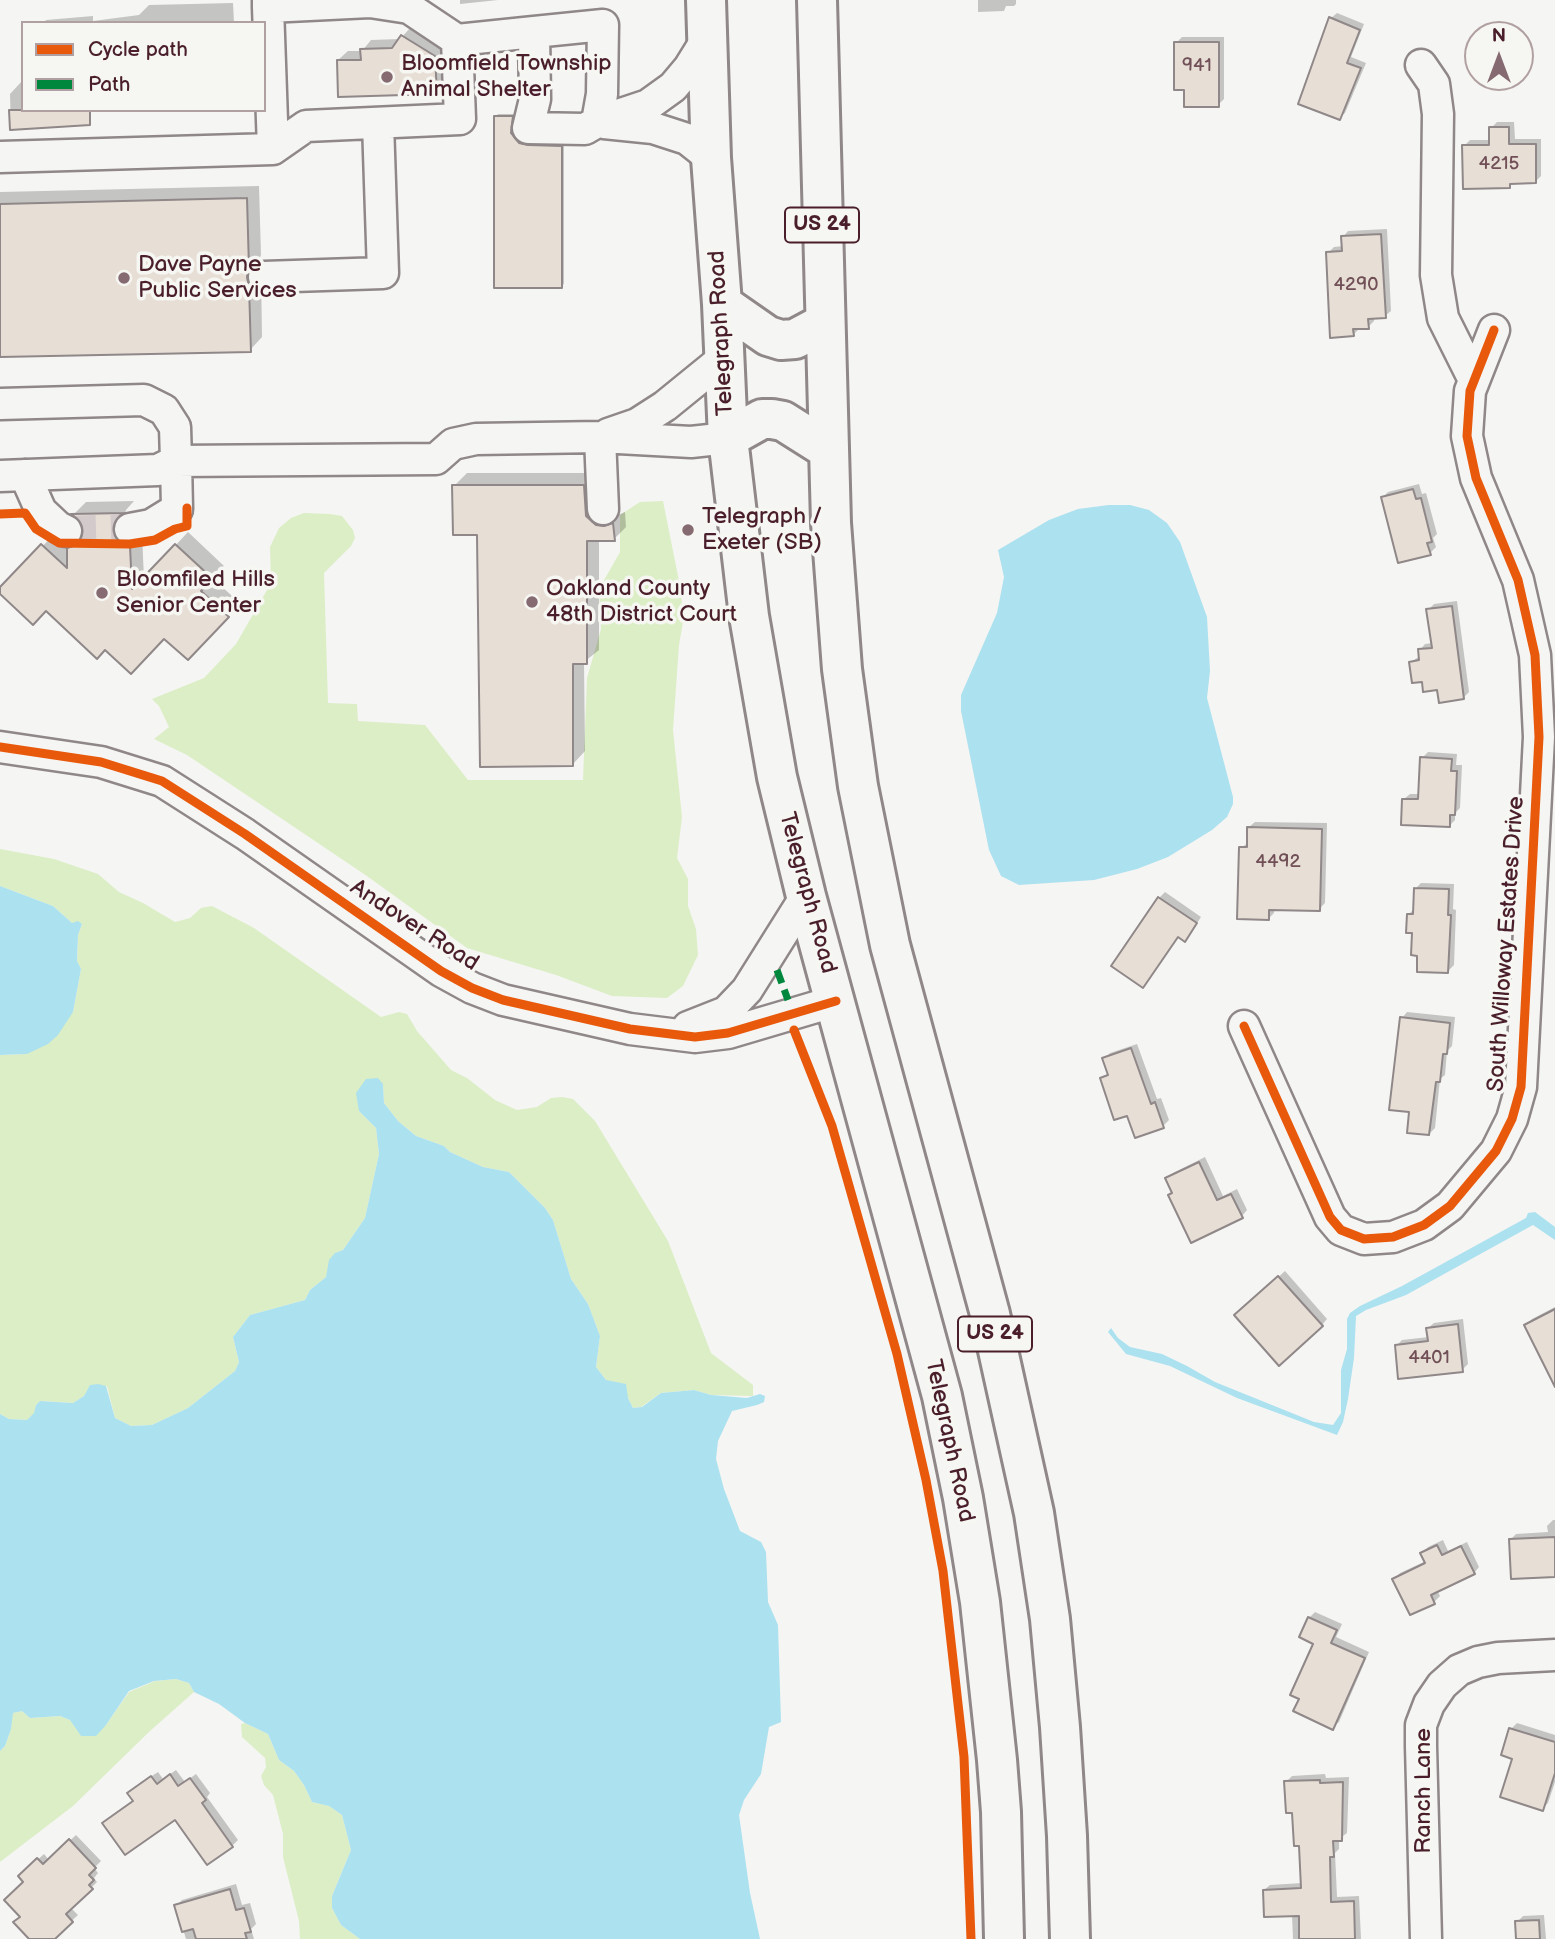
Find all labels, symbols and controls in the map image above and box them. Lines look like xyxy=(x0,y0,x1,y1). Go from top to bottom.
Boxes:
legend xyxy=(21,21,266,112)
north arrow xyxy=(1464,21,1534,91)
text: N xyxy=(1492,25,1506,48)
text: Cycle path xyxy=(88,37,188,62)
place label: Bloomfield Township Animal Shelter xyxy=(401,50,612,104)
house number: 941 xyxy=(1182,55,1212,77)
marker: Bloomfield Township Animal Shelter xyxy=(379,69,395,85)
text: Path xyxy=(88,72,130,97)
house number: 4215 xyxy=(1479,153,1519,175)
road number: US 24 xyxy=(785,208,859,243)
street label: Telegraph Road xyxy=(704,250,740,416)
place label: Dave Payne Public Services xyxy=(138,251,297,305)
marker: Dave Payne Public Services xyxy=(116,270,132,286)
house number: 4290 xyxy=(1334,274,1378,296)
place label: Telegraph / Exeter (SB) xyxy=(702,503,822,557)
marker: Telegraph / Exeter (SB) xyxy=(680,522,696,538)
place label: Bloomfiled Hills Senior Center xyxy=(116,566,275,620)
place label: Oakland County 48th District Court xyxy=(546,575,737,629)
marker: Bloomfiled Hills Senior Center xyxy=(94,585,110,601)
marker: Oakland County 48th District Court xyxy=(524,594,540,610)
street label: South Willoway Estates Drive xyxy=(1483,795,1531,1093)
street label: Telegraph Road xyxy=(772,809,842,977)
house number: 4492 xyxy=(1255,851,1301,873)
street label: Andover Road xyxy=(345,874,483,978)
road number: US 24 xyxy=(958,1316,1032,1352)
house number: 4401 xyxy=(1408,1347,1450,1369)
street label: Telegraph Road xyxy=(918,1357,980,1525)
street label: Ranch Lane xyxy=(1410,1728,1438,1854)

